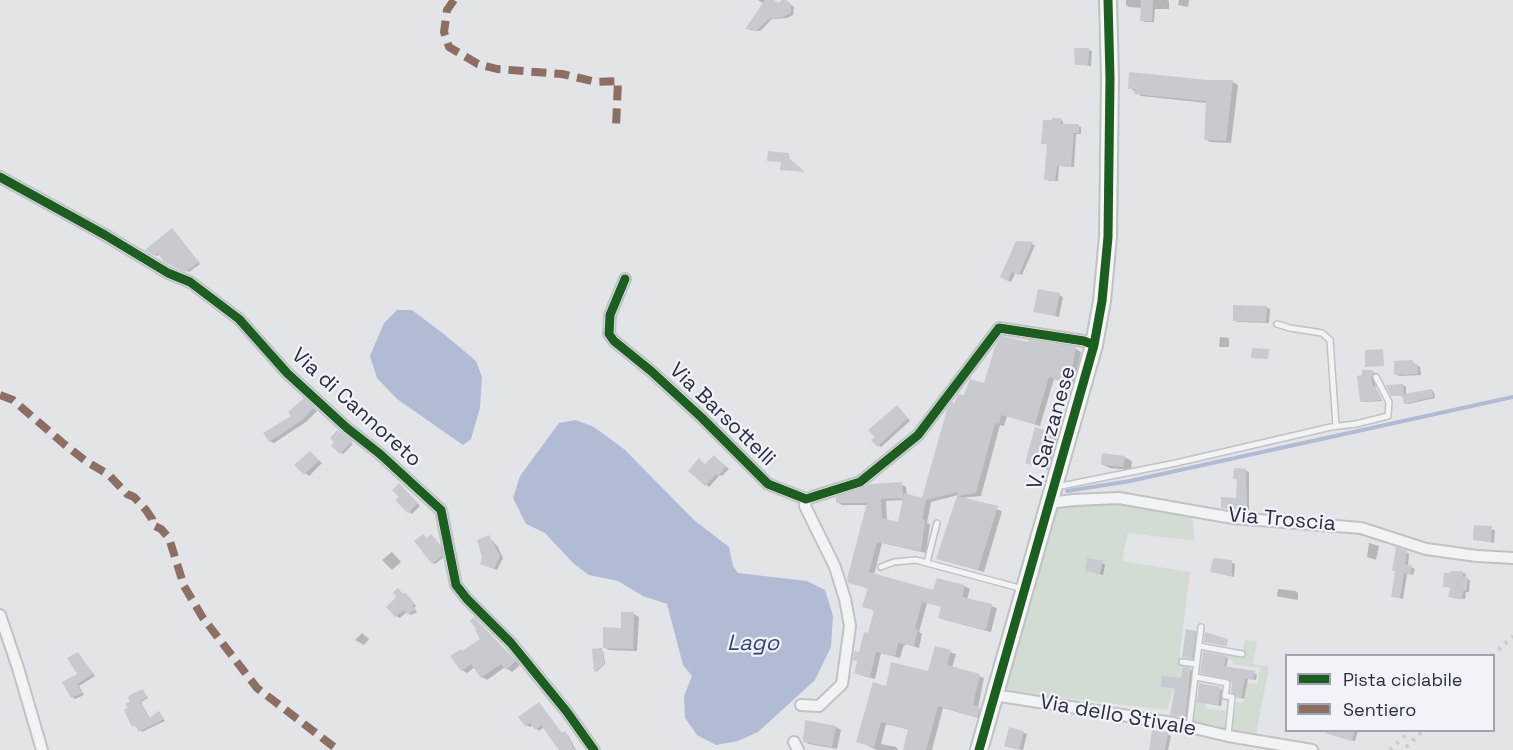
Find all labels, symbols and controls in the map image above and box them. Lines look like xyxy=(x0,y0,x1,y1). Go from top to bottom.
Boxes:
street label: Via di Cannoreto xyxy=(286,343,426,473)
street label: Via Barsottelli xyxy=(664,358,780,472)
street label: V. Sarzanese xyxy=(1022,364,1082,492)
street label: Via Troscia xyxy=(1227,503,1337,537)
water label: Lago xyxy=(727,631,779,657)
legend xyxy=(1285,654,1495,732)
text: Pista ciclabile xyxy=(1343,668,1462,691)
street label: Via dello Stivale xyxy=(1038,690,1198,742)
text: Sentiero xyxy=(1343,698,1416,721)

